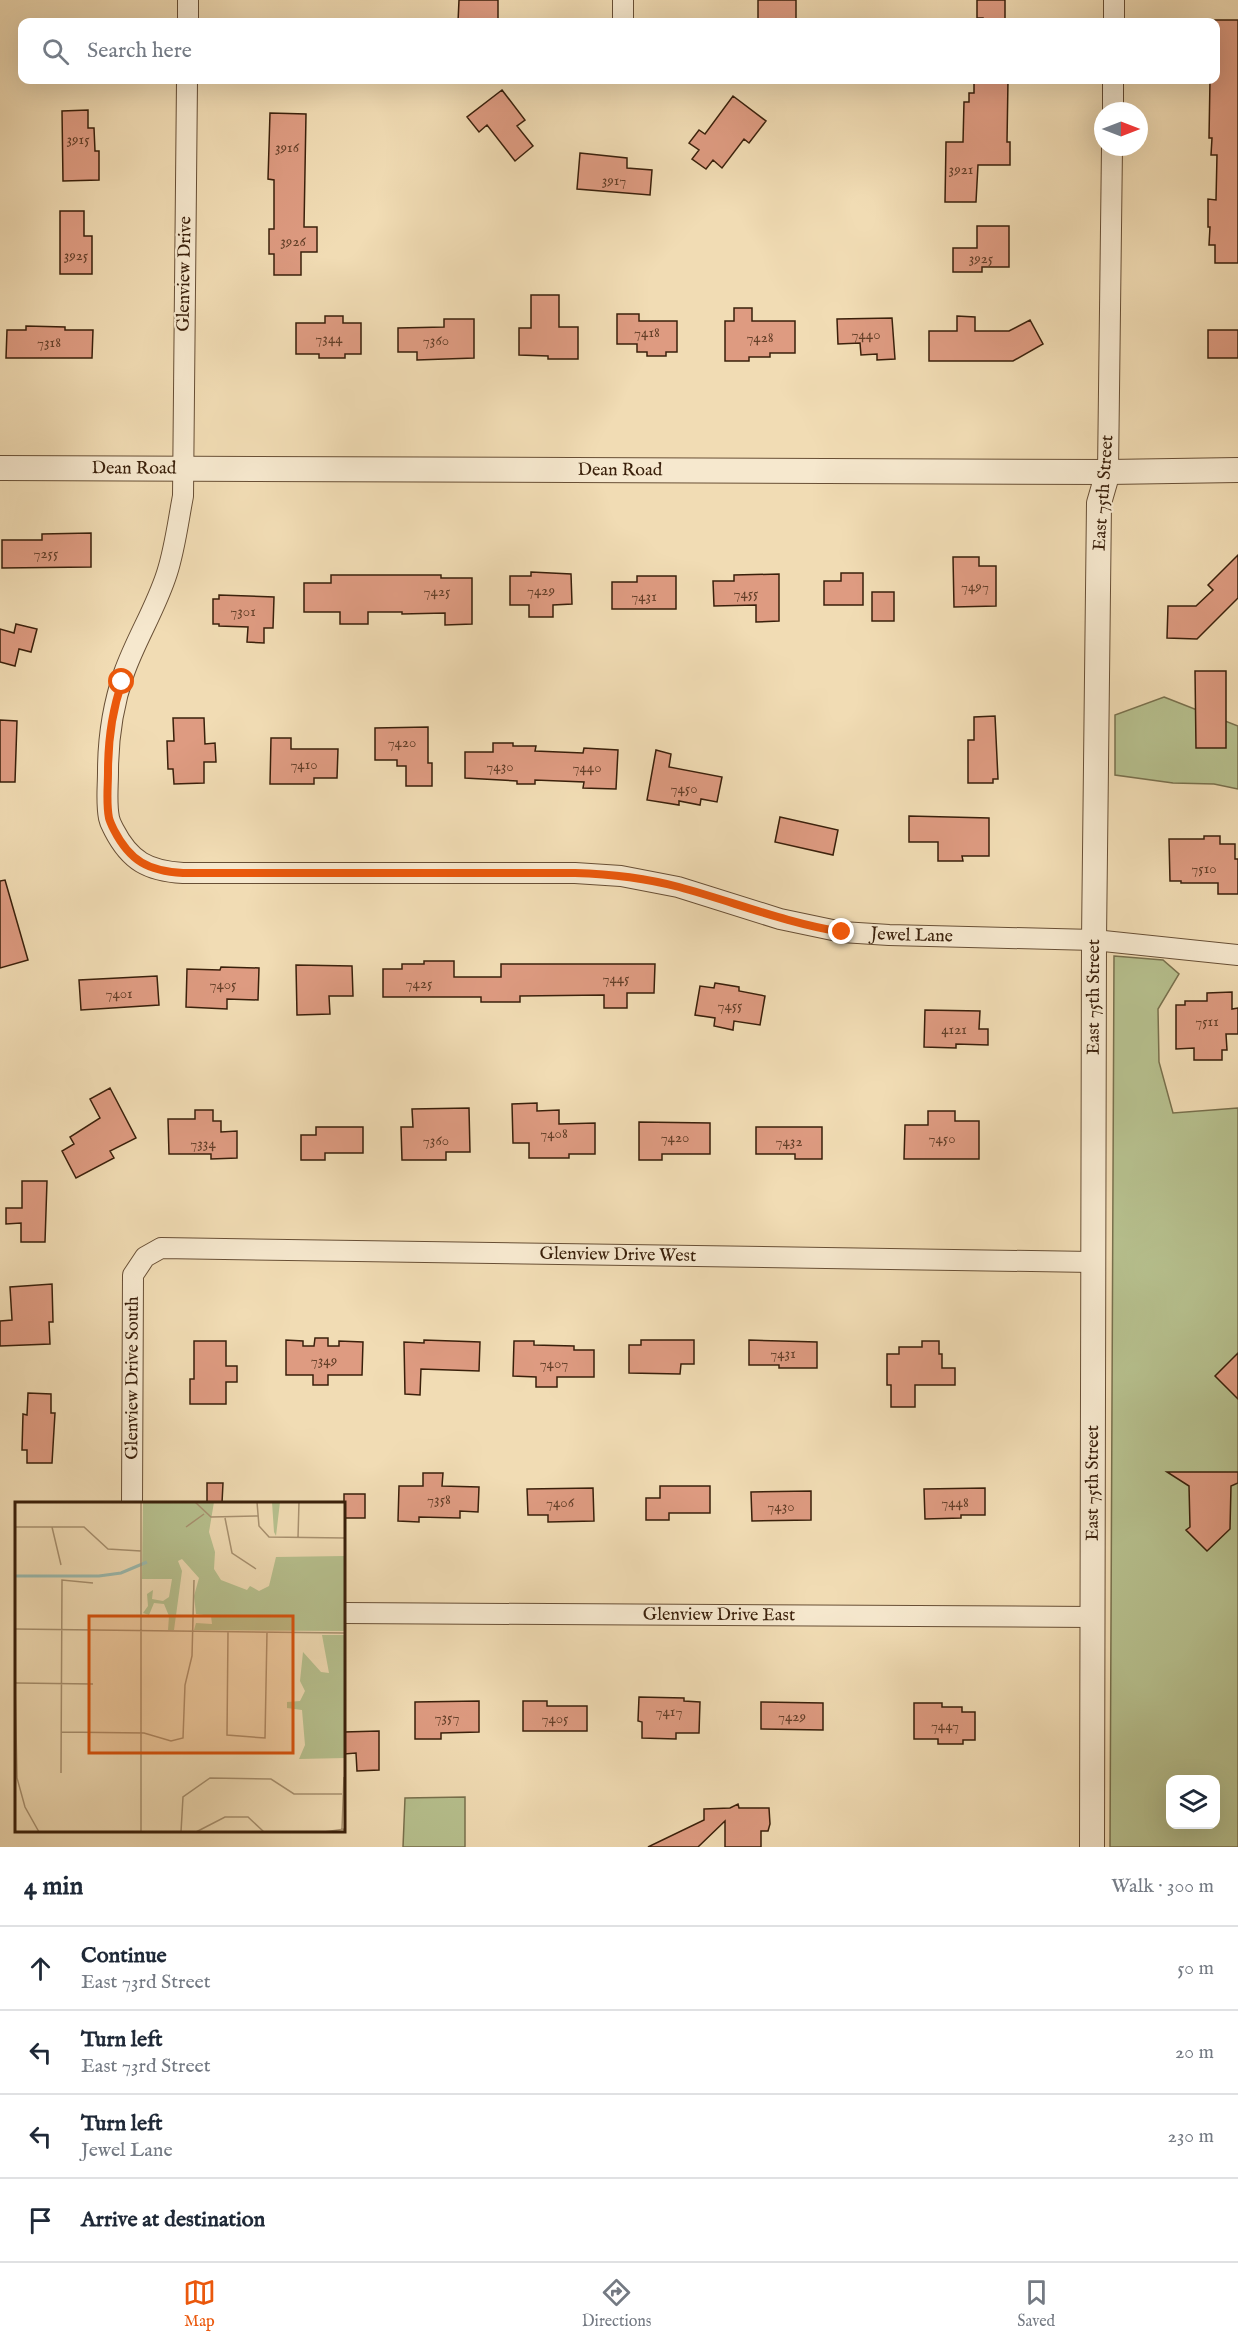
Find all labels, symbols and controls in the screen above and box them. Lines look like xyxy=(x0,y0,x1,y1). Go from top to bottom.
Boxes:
search box xyxy=(18,18,1220,84)
icon: search xyxy=(39,35,72,68)
text: Search here xyxy=(87,37,192,65)
north arrow xyxy=(1094,102,1148,156)
house number: 3915 xyxy=(66,130,90,149)
house number: 3916 xyxy=(275,138,300,157)
house number: 3921 xyxy=(949,160,973,179)
house number: 3917 xyxy=(602,171,626,190)
street label: Glenview Drive xyxy=(172,216,198,332)
house number: 3926 xyxy=(280,232,306,251)
house number: 3925 xyxy=(64,246,89,265)
house number: 3925 xyxy=(969,249,994,268)
house number: 7418 xyxy=(634,323,660,342)
house number: 7440 xyxy=(851,325,881,344)
house number: 7428 xyxy=(746,328,774,347)
house number: 7344 xyxy=(315,329,343,348)
house number: 7360 xyxy=(423,331,449,350)
house number: 7318 xyxy=(37,333,61,352)
street label: East 75th Street xyxy=(1088,434,1120,552)
street label: Dean Road xyxy=(92,457,177,480)
street label: Dean Road xyxy=(578,459,663,482)
house number: 7255 xyxy=(34,544,59,563)
house number: 7497 xyxy=(961,577,989,596)
house number: 7429 xyxy=(527,581,555,600)
house number: 7425 xyxy=(424,582,451,601)
house number: 7455 xyxy=(733,584,759,603)
house number: 7431 xyxy=(631,587,657,606)
house number: 7301 xyxy=(230,602,256,621)
route start xyxy=(108,668,134,694)
house number: 7420 xyxy=(388,733,416,752)
house number: 7410 xyxy=(290,755,318,774)
house number: 7430 xyxy=(486,757,514,776)
house number: 7440 xyxy=(572,758,602,777)
house number: 7450 xyxy=(670,779,698,798)
house number: 7510 xyxy=(1191,859,1217,878)
route end xyxy=(828,918,854,944)
street label: Jewel Lane xyxy=(868,922,953,948)
street label: East 75th Street xyxy=(1082,939,1106,1055)
house number: 7445 xyxy=(602,969,630,988)
house number: 7425 xyxy=(406,974,433,993)
house number: 7405 xyxy=(209,975,237,994)
house number: 7401 xyxy=(105,984,133,1003)
house number: 7455 xyxy=(717,996,743,1015)
house number: 7511 xyxy=(1195,1012,1219,1031)
house number: 4121 xyxy=(941,1020,967,1039)
house number: 7408 xyxy=(540,1124,568,1143)
house number: 7420 xyxy=(661,1128,689,1147)
house number: 7450 xyxy=(928,1129,956,1148)
house number: 7360 xyxy=(423,1131,449,1150)
house number: 7432 xyxy=(776,1132,802,1151)
house number: 7334 xyxy=(190,1134,216,1153)
street label: Glenview Drive West xyxy=(540,1242,696,1268)
street label: Glenview Drive South xyxy=(121,1296,144,1460)
house number: 7431 xyxy=(770,1344,796,1363)
house number: 7349 xyxy=(311,1351,337,1370)
house number: 7407 xyxy=(540,1354,568,1373)
street label: East 75th Street xyxy=(1081,1425,1104,1541)
house number: 7358 xyxy=(427,1490,451,1509)
house number: 7406 xyxy=(546,1493,575,1512)
house number: 7448 xyxy=(941,1493,969,1512)
house number: 7430 xyxy=(767,1497,795,1516)
inset map xyxy=(15,1502,345,1832)
street label: Glenview Drive East xyxy=(643,1603,795,1627)
house number: 7417 xyxy=(656,1702,682,1721)
house number: 7429 xyxy=(778,1707,806,1726)
house number: 7357 xyxy=(434,1708,460,1727)
house number: 7405 xyxy=(541,1709,569,1728)
house number: 7447 xyxy=(931,1716,959,1735)
map controls xyxy=(1166,1775,1220,1829)
button: layers xyxy=(1166,1775,1220,1829)
text: 4 min xyxy=(24,1870,83,1903)
text: Walk · 300 m xyxy=(1111,1874,1214,1899)
text: Continue xyxy=(81,1942,167,1970)
icon: ahead xyxy=(24,1952,57,1985)
text: 50 m xyxy=(1177,1956,1214,1981)
text: East 73rd Street xyxy=(81,1970,211,1995)
text: Turn left xyxy=(81,2026,163,2054)
icon: left xyxy=(24,2036,57,2069)
text: 20 m xyxy=(1175,2040,1214,2065)
text: East 73rd Street xyxy=(81,2054,211,2079)
text: Turn left xyxy=(81,2110,163,2138)
icon: left xyxy=(24,2120,57,2153)
text: 230 m xyxy=(1168,2124,1214,2149)
text: Jewel Lane xyxy=(81,2138,173,2163)
icon: arrive xyxy=(24,2204,57,2237)
text: Arrive at destination xyxy=(81,2206,265,2234)
tab: Map xyxy=(183,2276,216,2332)
tab: Directions xyxy=(582,2276,651,2332)
tab: Saved xyxy=(1017,2276,1055,2332)

